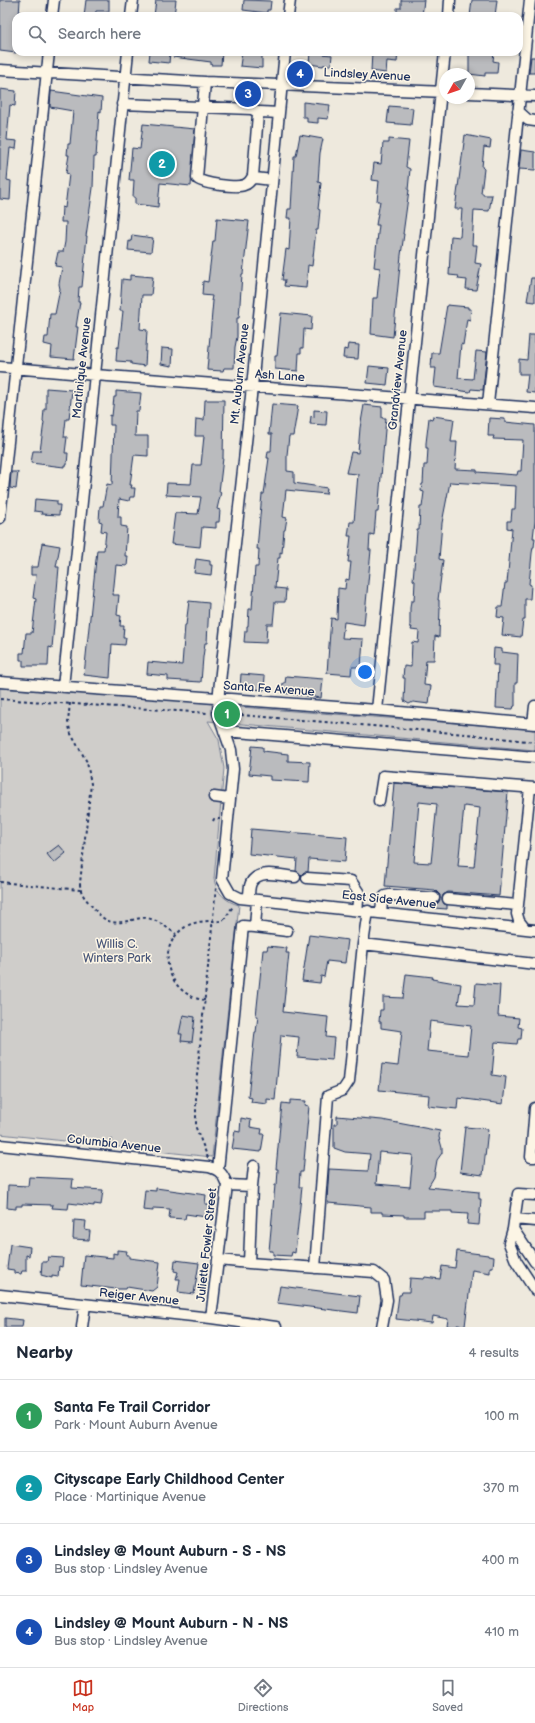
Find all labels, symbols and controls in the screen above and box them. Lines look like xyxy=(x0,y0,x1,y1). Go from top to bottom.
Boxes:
search box xyxy=(12,12,523,56)
icon: search xyxy=(26,23,48,45)
text: Search here xyxy=(58,25,141,44)
pin: 4 xyxy=(287,59,313,89)
street label: Lindsley Avenue xyxy=(323,65,411,85)
north arrow xyxy=(439,68,475,104)
pin: 3 xyxy=(235,79,261,109)
pin: 2 xyxy=(149,149,175,179)
street label: Martinique Avenue xyxy=(69,316,95,420)
street label: Mt. Auburn Avenue xyxy=(227,323,253,425)
street label: Grandview Avenue xyxy=(385,329,411,431)
street label: Ash Lane xyxy=(255,367,305,385)
your location xyxy=(355,662,375,682)
street label: Santa Fe Avenue xyxy=(223,678,315,700)
pin: 1 xyxy=(214,699,240,729)
street label: East Side Avenue xyxy=(341,888,437,912)
park label: Willis C. Winters Park xyxy=(83,937,151,966)
street label: Columbia Avenue xyxy=(66,1132,162,1156)
street label: Juliette Fowler Street xyxy=(194,1187,220,1303)
street label: Reiger Avenue xyxy=(98,1285,180,1309)
text: Nearby xyxy=(16,1343,73,1363)
text: 4 results xyxy=(469,1345,519,1361)
text: Santa Fe Trail Corridor xyxy=(54,1398,210,1417)
text: 1 xyxy=(26,1408,32,1424)
text: 100 m xyxy=(484,1408,519,1424)
text: Park · Mount Auburn Avenue xyxy=(54,1417,218,1433)
text: Cityscape Early Childhood Center xyxy=(54,1470,284,1489)
text: 2 xyxy=(25,1480,33,1496)
text: 370 m xyxy=(483,1480,519,1496)
text: Place · Martinique Avenue xyxy=(54,1489,206,1505)
text: Lindsley @ Mount Auburn - S - NS xyxy=(54,1542,286,1561)
text: 3 xyxy=(25,1552,33,1568)
text: 400 m xyxy=(482,1552,519,1568)
text: Bus stop · Lindsley Avenue xyxy=(54,1561,208,1577)
text: Lindsley @ Mount Auburn - N - NS xyxy=(54,1614,288,1633)
text: 4 xyxy=(25,1624,33,1640)
text: 410 m xyxy=(484,1624,519,1640)
text: Bus stop · Lindsley Avenue xyxy=(54,1633,208,1649)
tab: Map xyxy=(72,1677,94,1714)
tab: Directions xyxy=(238,1677,288,1714)
tab: Saved xyxy=(432,1677,463,1714)

